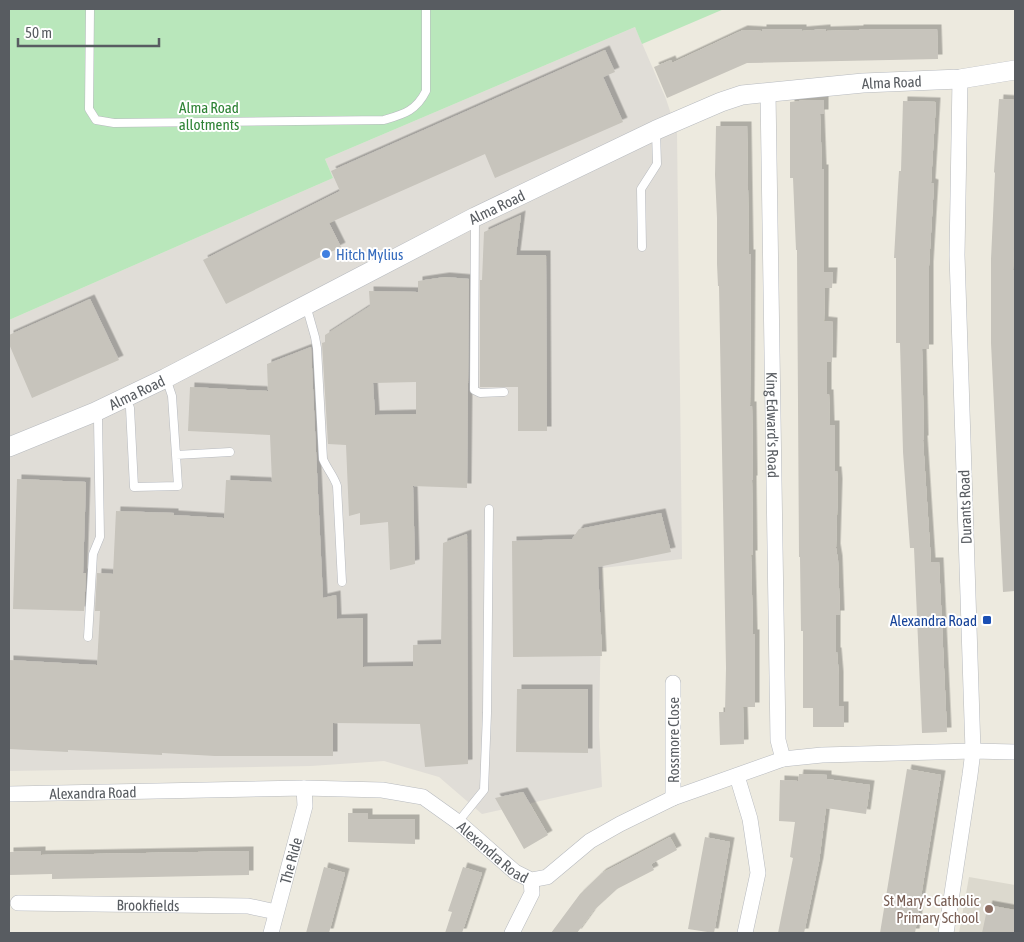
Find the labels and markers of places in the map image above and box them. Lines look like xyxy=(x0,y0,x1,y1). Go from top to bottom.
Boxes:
place label: Hitch Mylius xyxy=(336,246,403,263)
marker: Hitch Mylius xyxy=(320,248,332,260)
place label: Alexandra Road xyxy=(890,612,977,629)
marker: Alexandra Road xyxy=(981,614,993,626)
place label: St Mary's Catholic Primary School xyxy=(884,892,979,926)
marker: St Mary's Catholic Primary School xyxy=(983,903,995,915)

